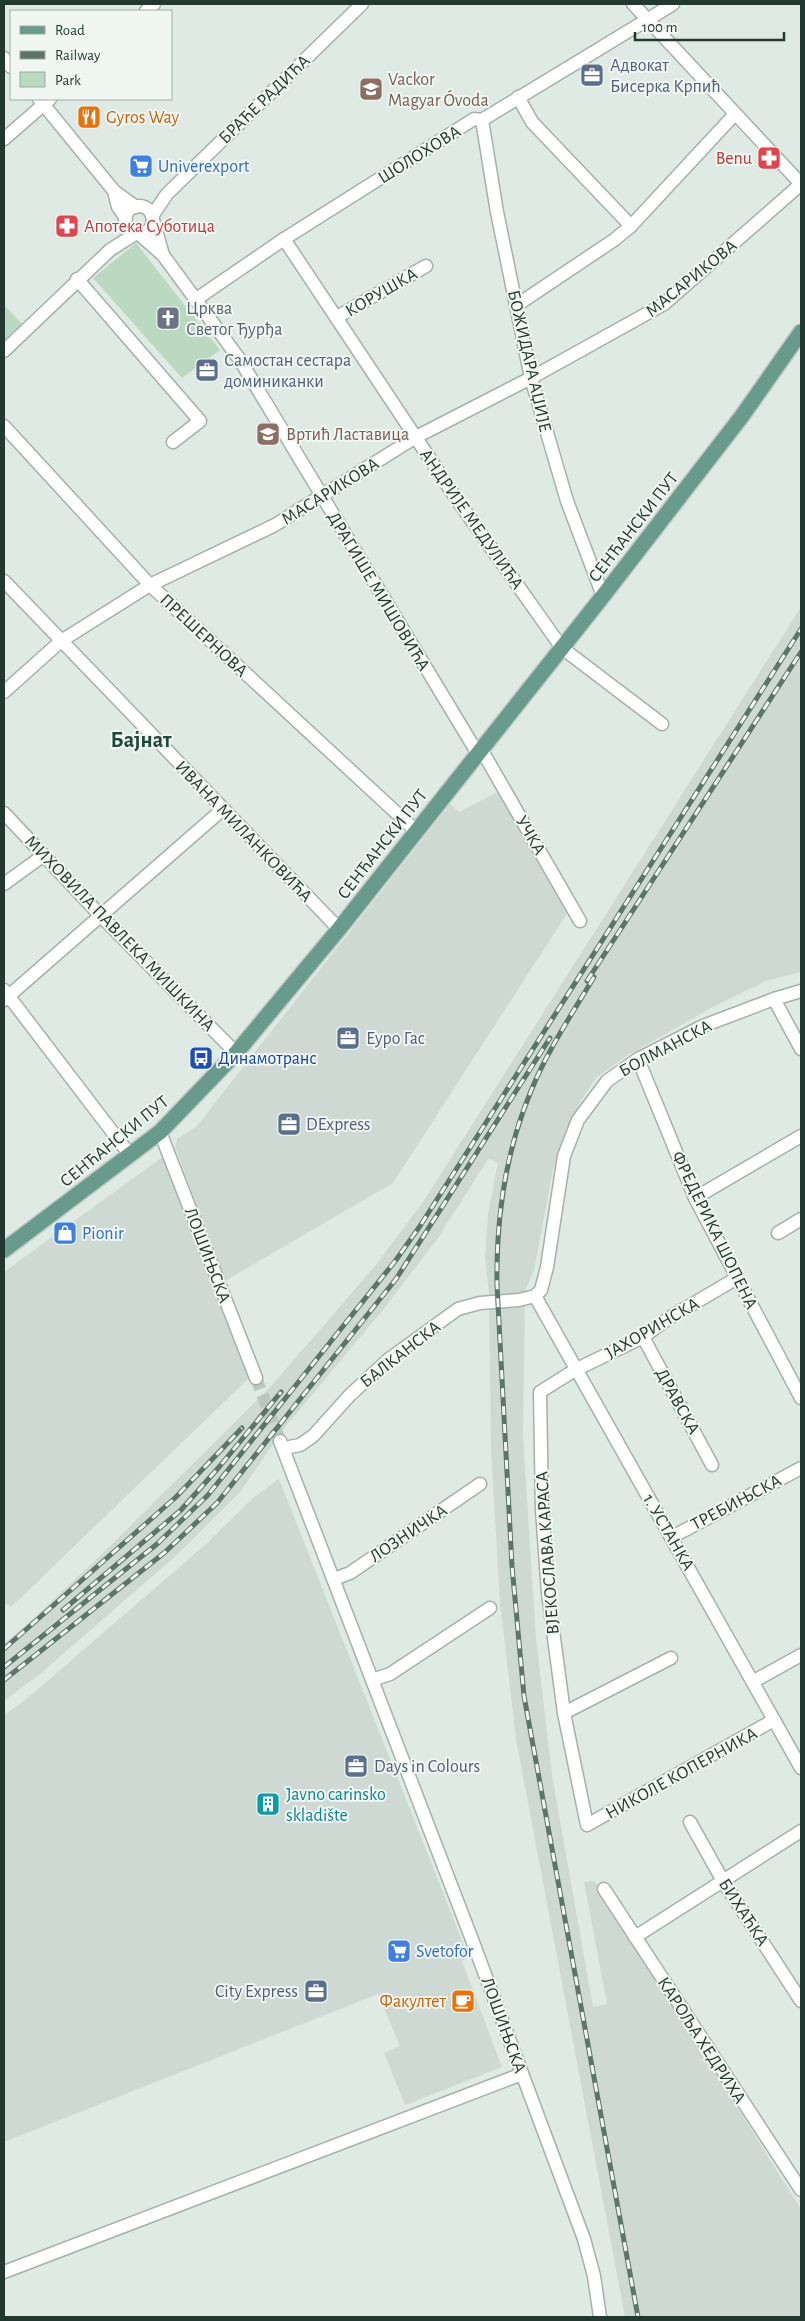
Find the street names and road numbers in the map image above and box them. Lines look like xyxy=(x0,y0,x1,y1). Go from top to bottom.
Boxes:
street label: БРАЋЕ РАДИЋА xyxy=(216,52,314,148)
street label: ШОЛОХОВА xyxy=(375,122,464,187)
street label: МАСАРИКОВА xyxy=(643,237,741,321)
street label: КОРУШКА xyxy=(342,265,421,321)
street label: БОЖИДАРА АЏИЈЕ xyxy=(504,288,554,434)
street label: АНДРИЈЕ МЕДУЛИЋА xyxy=(416,446,527,593)
street label: МАСАРИКОВА xyxy=(279,455,383,529)
street label: СЕНЋАНСКИ ПУТ xyxy=(586,469,682,586)
street label: ДРАГИШЕ МИШОВИЋА xyxy=(324,509,433,675)
street label: ПРЕШЕРНОВА xyxy=(156,591,251,681)
street label: ИВАНА МИЛАНКОВИЋА xyxy=(171,758,316,906)
street label: СЕНЋАНСКИ ПУТ xyxy=(335,786,431,903)
street label: УЧКА xyxy=(512,813,549,858)
street label: МИХОВИЛА ПАВЛЕКА МИШКИНА xyxy=(21,832,218,1036)
street label: БОЛМАНСКА xyxy=(616,1017,715,1081)
street label: СЕНЋАНСКИ ПУТ xyxy=(57,1092,173,1191)
street label: ФРЕДЕРИКА ШОПЕНА xyxy=(668,1149,760,1313)
street label: ЛОШИЊСКА xyxy=(181,1205,234,1306)
street label: ЈАХОРИНСКА xyxy=(603,1295,703,1363)
street label: БАЛКАНСКА xyxy=(357,1318,444,1392)
street label: ДРАВСКА xyxy=(652,1365,703,1438)
street label: ВЈЕКОСЛАВА КАРАСА xyxy=(533,1470,563,1635)
street label: ТРЕБИЊСКА xyxy=(689,1472,785,1534)
street label: 1. УСТАНКА xyxy=(639,1491,697,1574)
street label: ЛОЗНИЧКА xyxy=(367,1501,451,1566)
street label: НИКОЛЕ КОПЕРНИКА xyxy=(603,1725,761,1823)
street label: БИХАЋКА xyxy=(715,1876,772,1950)
street label: КАРОЉА ХЕДРИХА xyxy=(654,1974,749,2107)
street label: ЛОШИЊСКА xyxy=(477,1975,529,2076)

